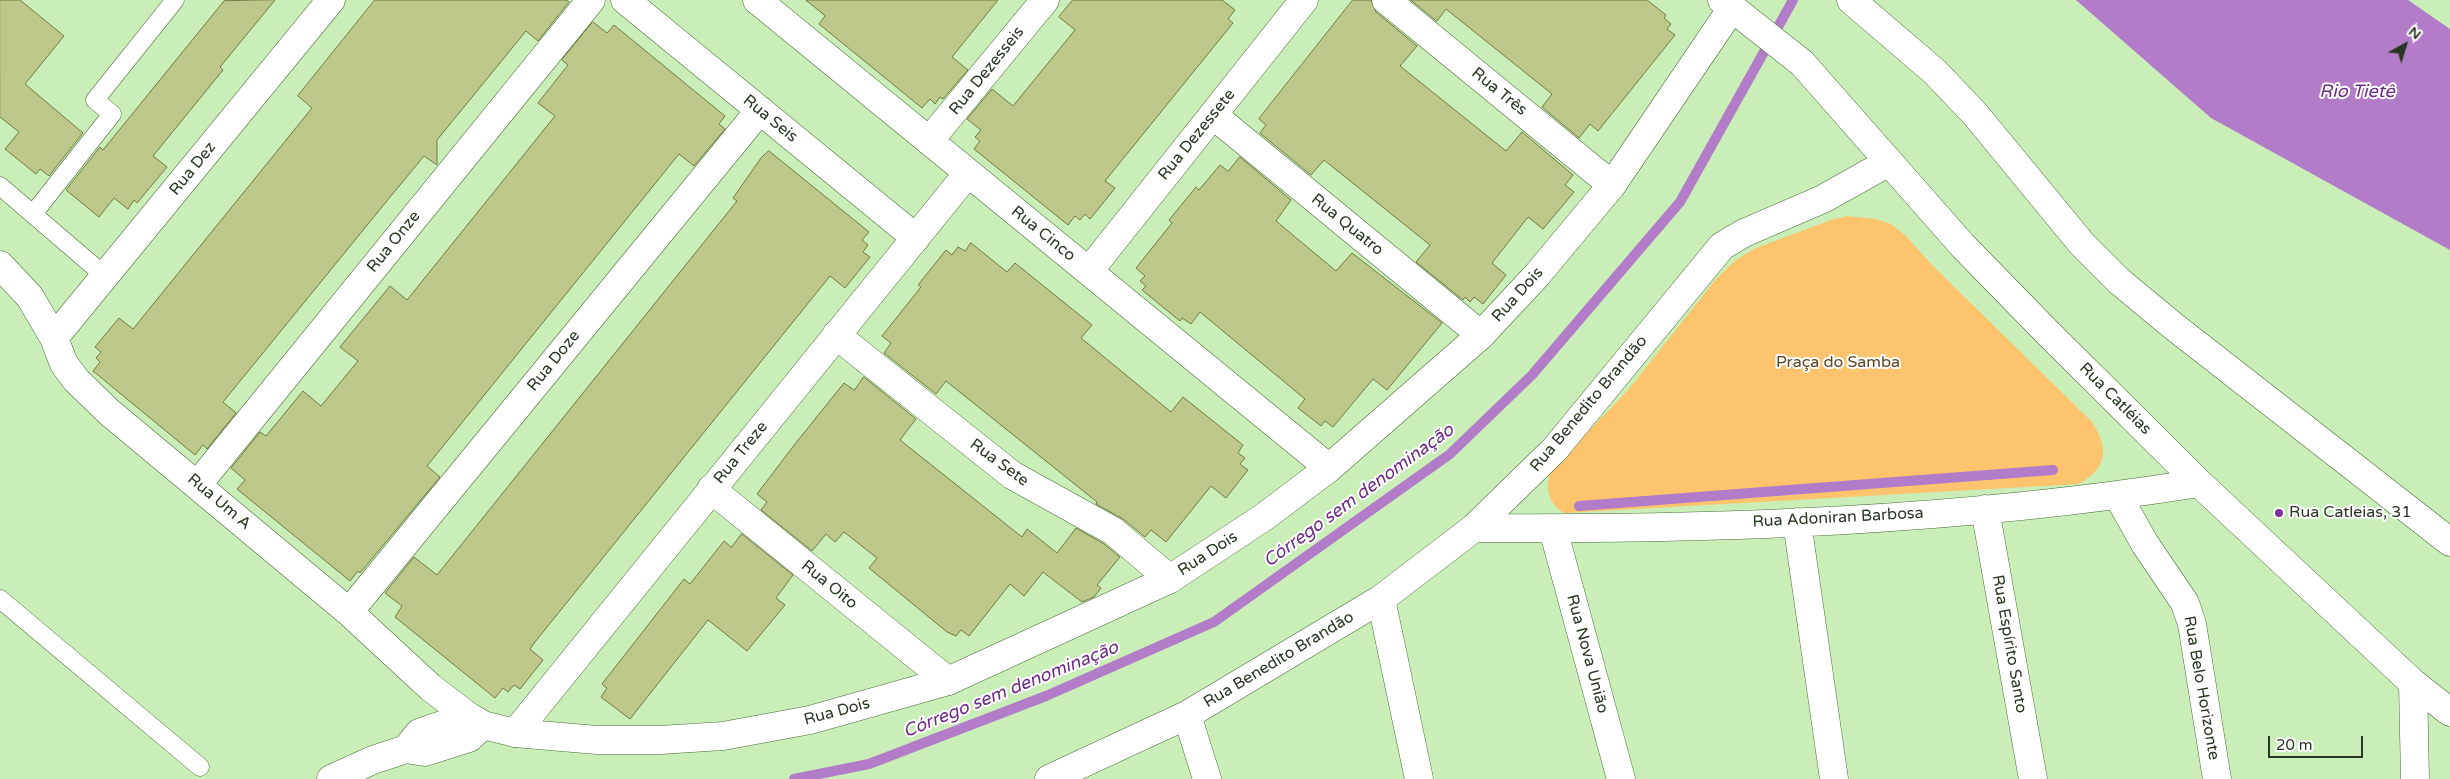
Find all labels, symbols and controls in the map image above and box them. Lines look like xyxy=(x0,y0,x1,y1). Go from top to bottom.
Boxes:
north arrow xyxy=(2380,20,2430,70)
street label: Rua Dezesseis xyxy=(946,23,1028,119)
text: N xyxy=(2405,23,2424,43)
street label: Rua Três xyxy=(1467,64,1531,120)
water label: Rio Tietê xyxy=(2319,81,2395,103)
street label: Rua Dezessete xyxy=(1154,86,1240,184)
street label: Rua Seis xyxy=(739,91,801,147)
street label: Rua Dez xyxy=(166,138,220,200)
street label: Rua Quatro xyxy=(1307,190,1387,260)
street label: Rua Cinco xyxy=(1007,202,1079,266)
street label: Rua Onze xyxy=(363,207,425,277)
street label: Rua Dois xyxy=(1488,264,1548,326)
street label: Rua Doze xyxy=(524,327,584,395)
street label: Rua Benedito Brandão xyxy=(1526,332,1652,476)
park label: Praça do Samba xyxy=(1776,353,1900,373)
street label: Rua Catléias xyxy=(2075,359,2155,439)
street label: Rua Treze xyxy=(710,418,772,488)
water label: Córrego sem denominação xyxy=(1260,420,1458,572)
street label: Rua Sete xyxy=(966,435,1032,491)
street label: Rua Um A xyxy=(183,470,255,534)
place label: Rua Catleias, 31 xyxy=(2289,503,2411,523)
street label: Rua Adoniran Barbosa xyxy=(1752,504,1924,532)
marker: Rua Catleias, 31 xyxy=(2273,507,2285,519)
street label: Rua Dois xyxy=(1175,528,1241,580)
street label: Rua Oito xyxy=(797,557,861,613)
street label: Rua Espírito Santo xyxy=(1987,573,2031,715)
street label: Rua Nova União xyxy=(1562,592,1612,716)
street label: Rua Benedito Brandão xyxy=(1200,608,1358,712)
street label: Rua Belo Horizonte xyxy=(2179,614,2223,762)
water label: Córrego sem denominação xyxy=(900,637,1122,743)
street label: Rua Dois xyxy=(802,694,872,730)
scale bar xyxy=(2270,726,2365,758)
text: 20 m xyxy=(2276,736,2313,754)

